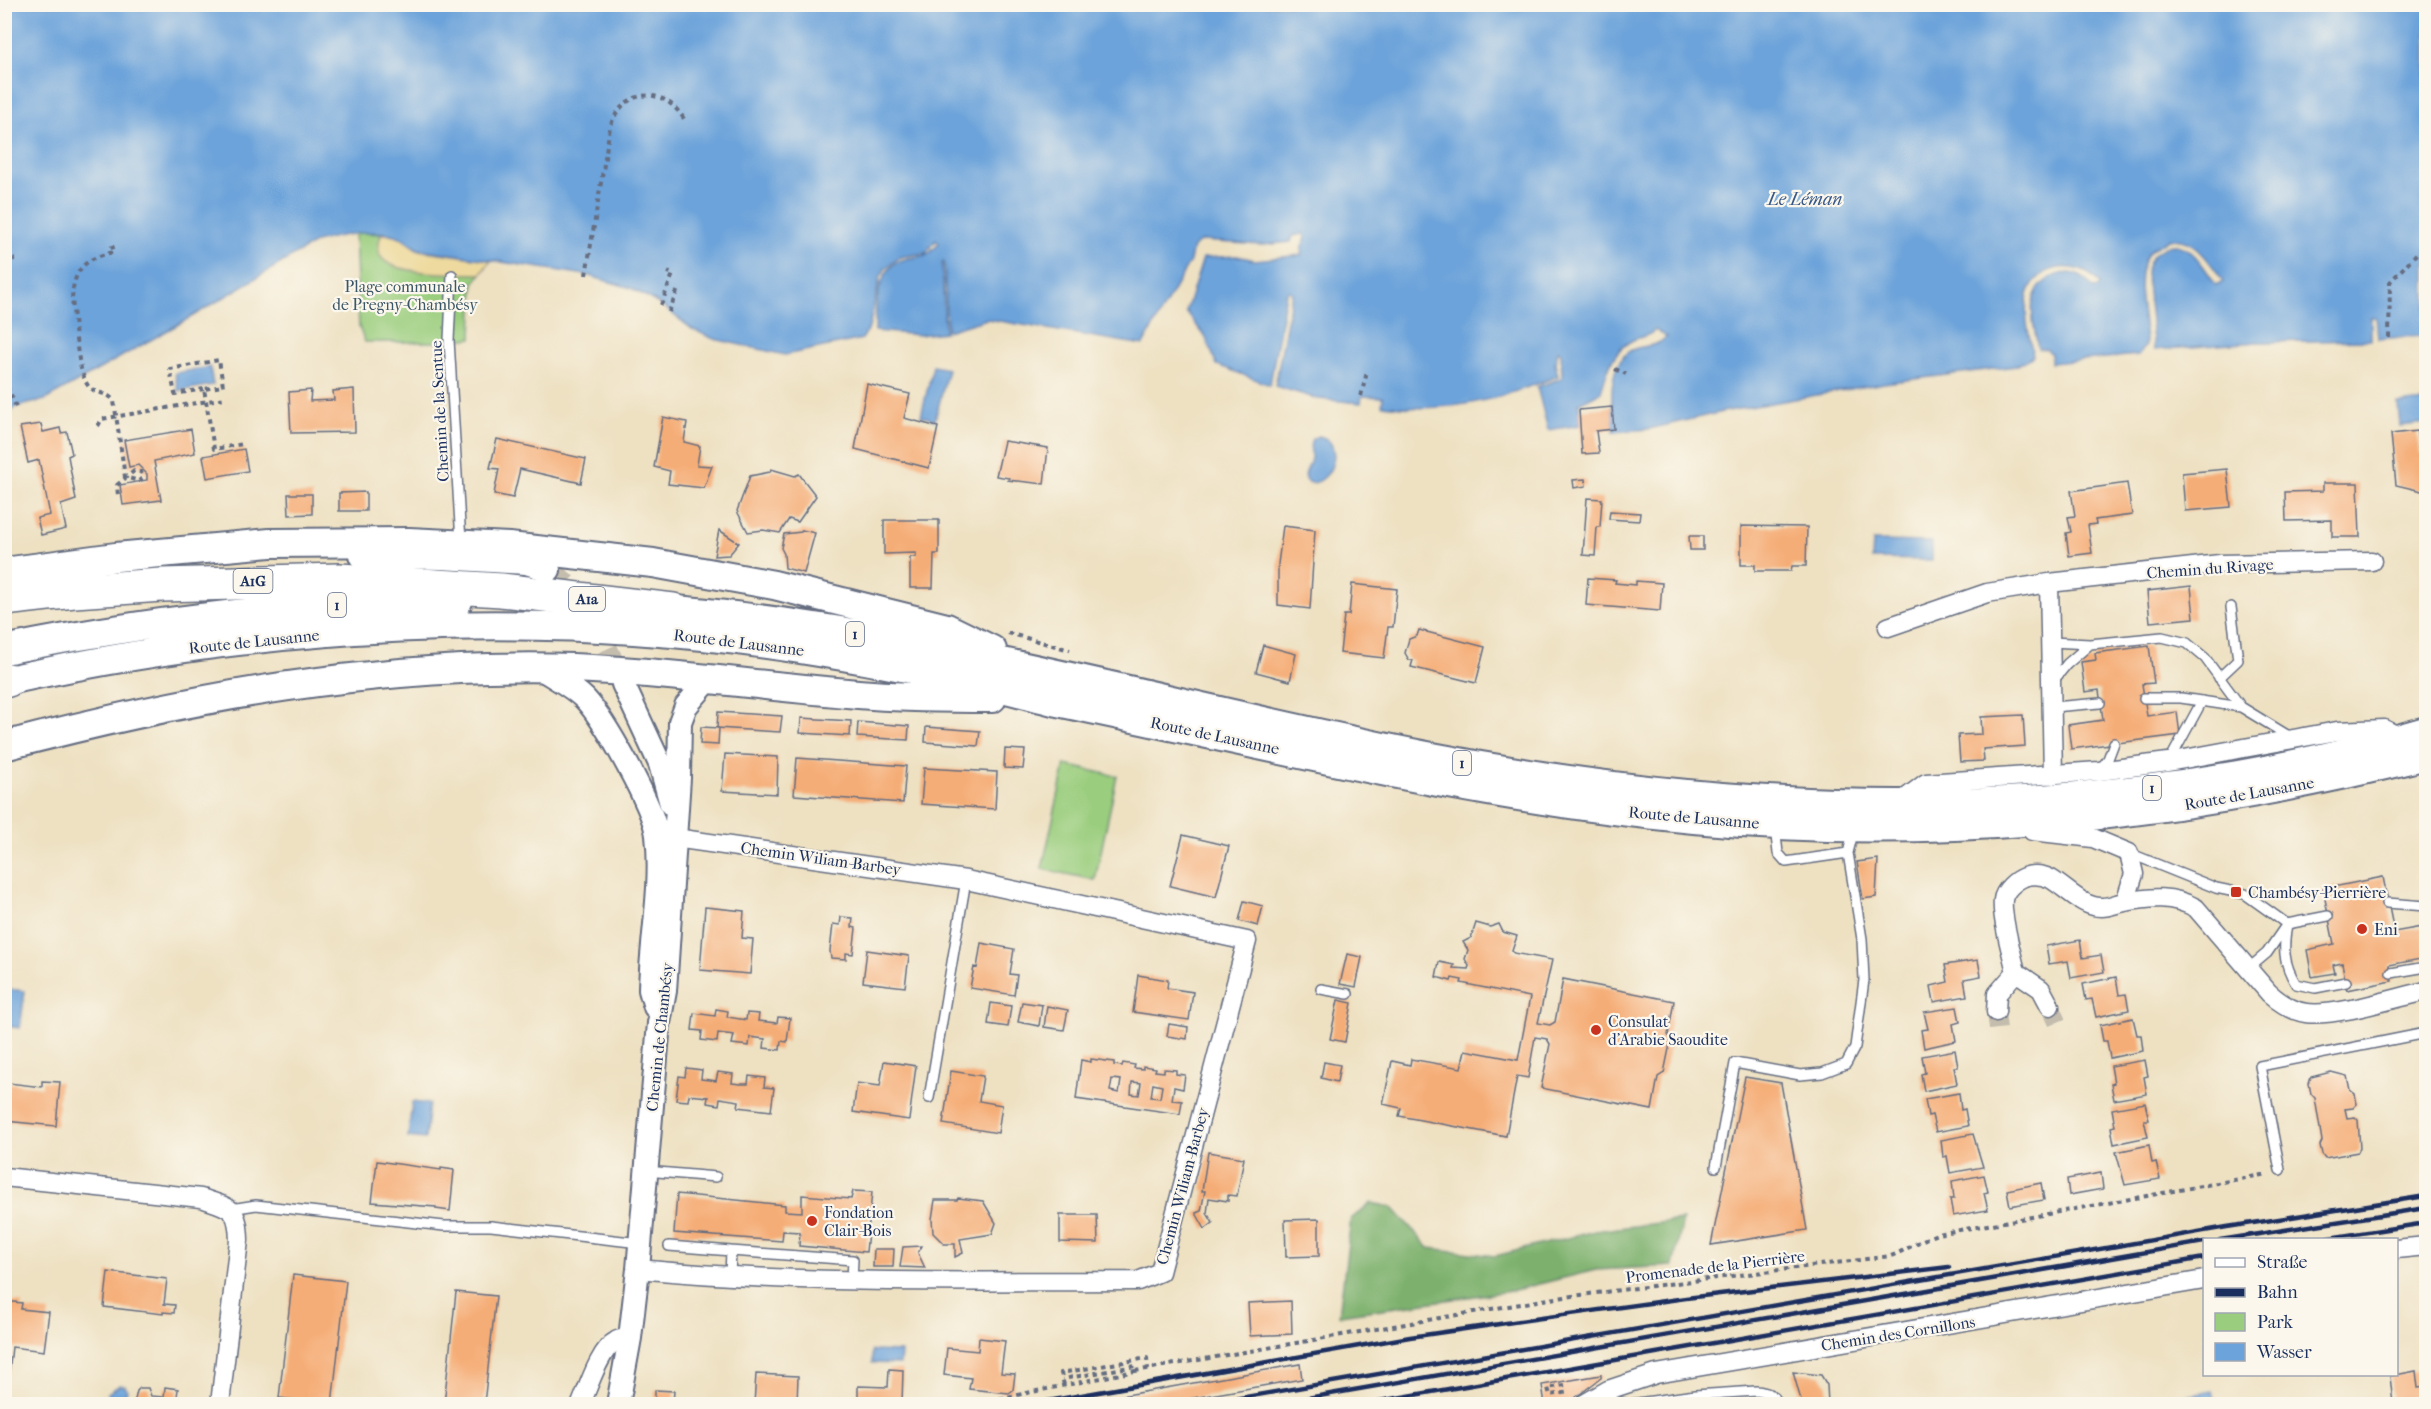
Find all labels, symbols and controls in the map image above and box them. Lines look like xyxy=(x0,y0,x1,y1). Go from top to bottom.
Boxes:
water label: Le Léman xyxy=(1766,189,1842,210)
park label: Plage communale de Pregny-Chambésy xyxy=(332,277,478,314)
street label: Chemin de la Sentue xyxy=(426,340,453,482)
street label: Chemin du Rivage xyxy=(2146,555,2274,582)
road number: A1G xyxy=(234,569,272,593)
road number: A1a xyxy=(569,587,605,611)
road number: 1 xyxy=(328,593,346,617)
road number: 1 xyxy=(846,622,864,646)
street label: Route de Lausanne xyxy=(188,625,320,658)
street label: Route de Lausanne xyxy=(673,625,805,660)
street label: Route de Lausanne xyxy=(1149,713,1281,758)
road number: 1 xyxy=(1453,751,1471,775)
street label: Route de Lausanne xyxy=(2183,773,2315,814)
road number: 1 xyxy=(2143,776,2161,800)
street label: Route de Lausanne xyxy=(1628,802,1760,833)
street label: Chemin Wiliam-Barbey xyxy=(739,838,903,879)
place label: Chambésy-Pierrière xyxy=(2248,883,2386,902)
marker: Chambésy-Pierrière xyxy=(2229,885,2243,899)
place label: Eni xyxy=(2374,920,2398,939)
marker: Eni xyxy=(2355,922,2369,936)
street label: Chemin de Chambésy xyxy=(642,961,677,1112)
place label: Consulat d'Arabie Saoudite xyxy=(1608,1012,1728,1049)
marker: Consulat d'Arabie Saoudite xyxy=(1589,1023,1603,1037)
street label: Chemin Wiliam-Barbey xyxy=(1152,1105,1213,1267)
place label: Fondation Clair-Bois xyxy=(824,1203,894,1240)
marker: Fondation Clair-Bois xyxy=(805,1214,819,1228)
legend xyxy=(2203,1238,2398,1376)
street label: Promenade de la Pierrière xyxy=(1624,1246,1806,1287)
text: Straße xyxy=(2257,1252,2308,1273)
text: Bahn xyxy=(2257,1282,2298,1303)
street label: Chemin des Cornillons xyxy=(1820,1312,1977,1355)
text: Park xyxy=(2257,1312,2294,1333)
text: Wasser xyxy=(2256,1342,2312,1363)

